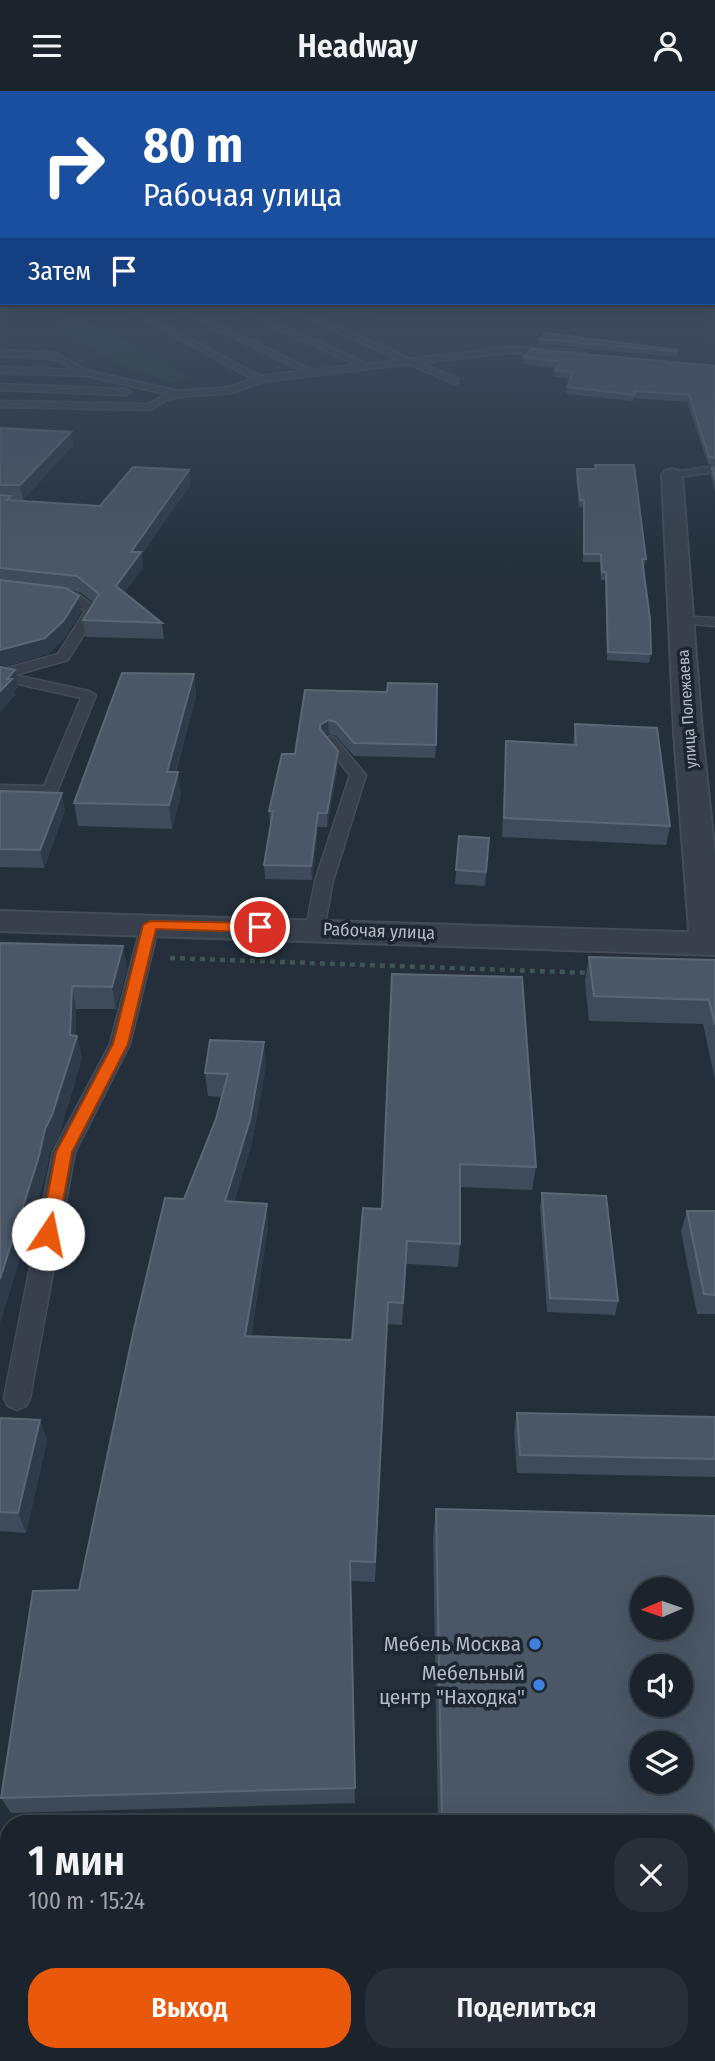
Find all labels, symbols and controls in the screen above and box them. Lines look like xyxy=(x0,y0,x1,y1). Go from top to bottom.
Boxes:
icon: menu xyxy=(28,27,66,65)
text: Headway xyxy=(297,27,418,65)
icon: person xyxy=(649,27,687,65)
text: 80 m xyxy=(143,116,243,175)
icon: right xyxy=(28,119,119,210)
text: Рабочая улица xyxy=(143,176,342,214)
icon: arrive xyxy=(105,252,143,290)
text: Затем xyxy=(28,256,91,287)
street label: улица Полежаева xyxy=(673,649,701,769)
pin xyxy=(230,897,290,957)
icon: arrive xyxy=(241,908,279,946)
street label: Рабочая улица xyxy=(323,918,436,944)
position arrow xyxy=(11,1197,85,1271)
north arrow xyxy=(630,1577,693,1640)
map controls xyxy=(630,1577,693,1794)
place label: Мебель Москва xyxy=(384,1631,521,1657)
marker: Мебель Москва xyxy=(527,1636,543,1652)
button: sound xyxy=(630,1654,693,1717)
place label: Мебельный центр "Находка" xyxy=(379,1660,525,1710)
marker: Мебельный центр "Находка" xyxy=(531,1677,547,1693)
button: layers xyxy=(630,1731,693,1794)
text: 1 мин xyxy=(28,1836,125,1886)
button: close xyxy=(614,1838,688,1912)
text: 100 m · 15:24 xyxy=(28,1887,145,1915)
button: Выход xyxy=(28,1968,351,2048)
button: Поделиться xyxy=(365,1968,688,2048)

